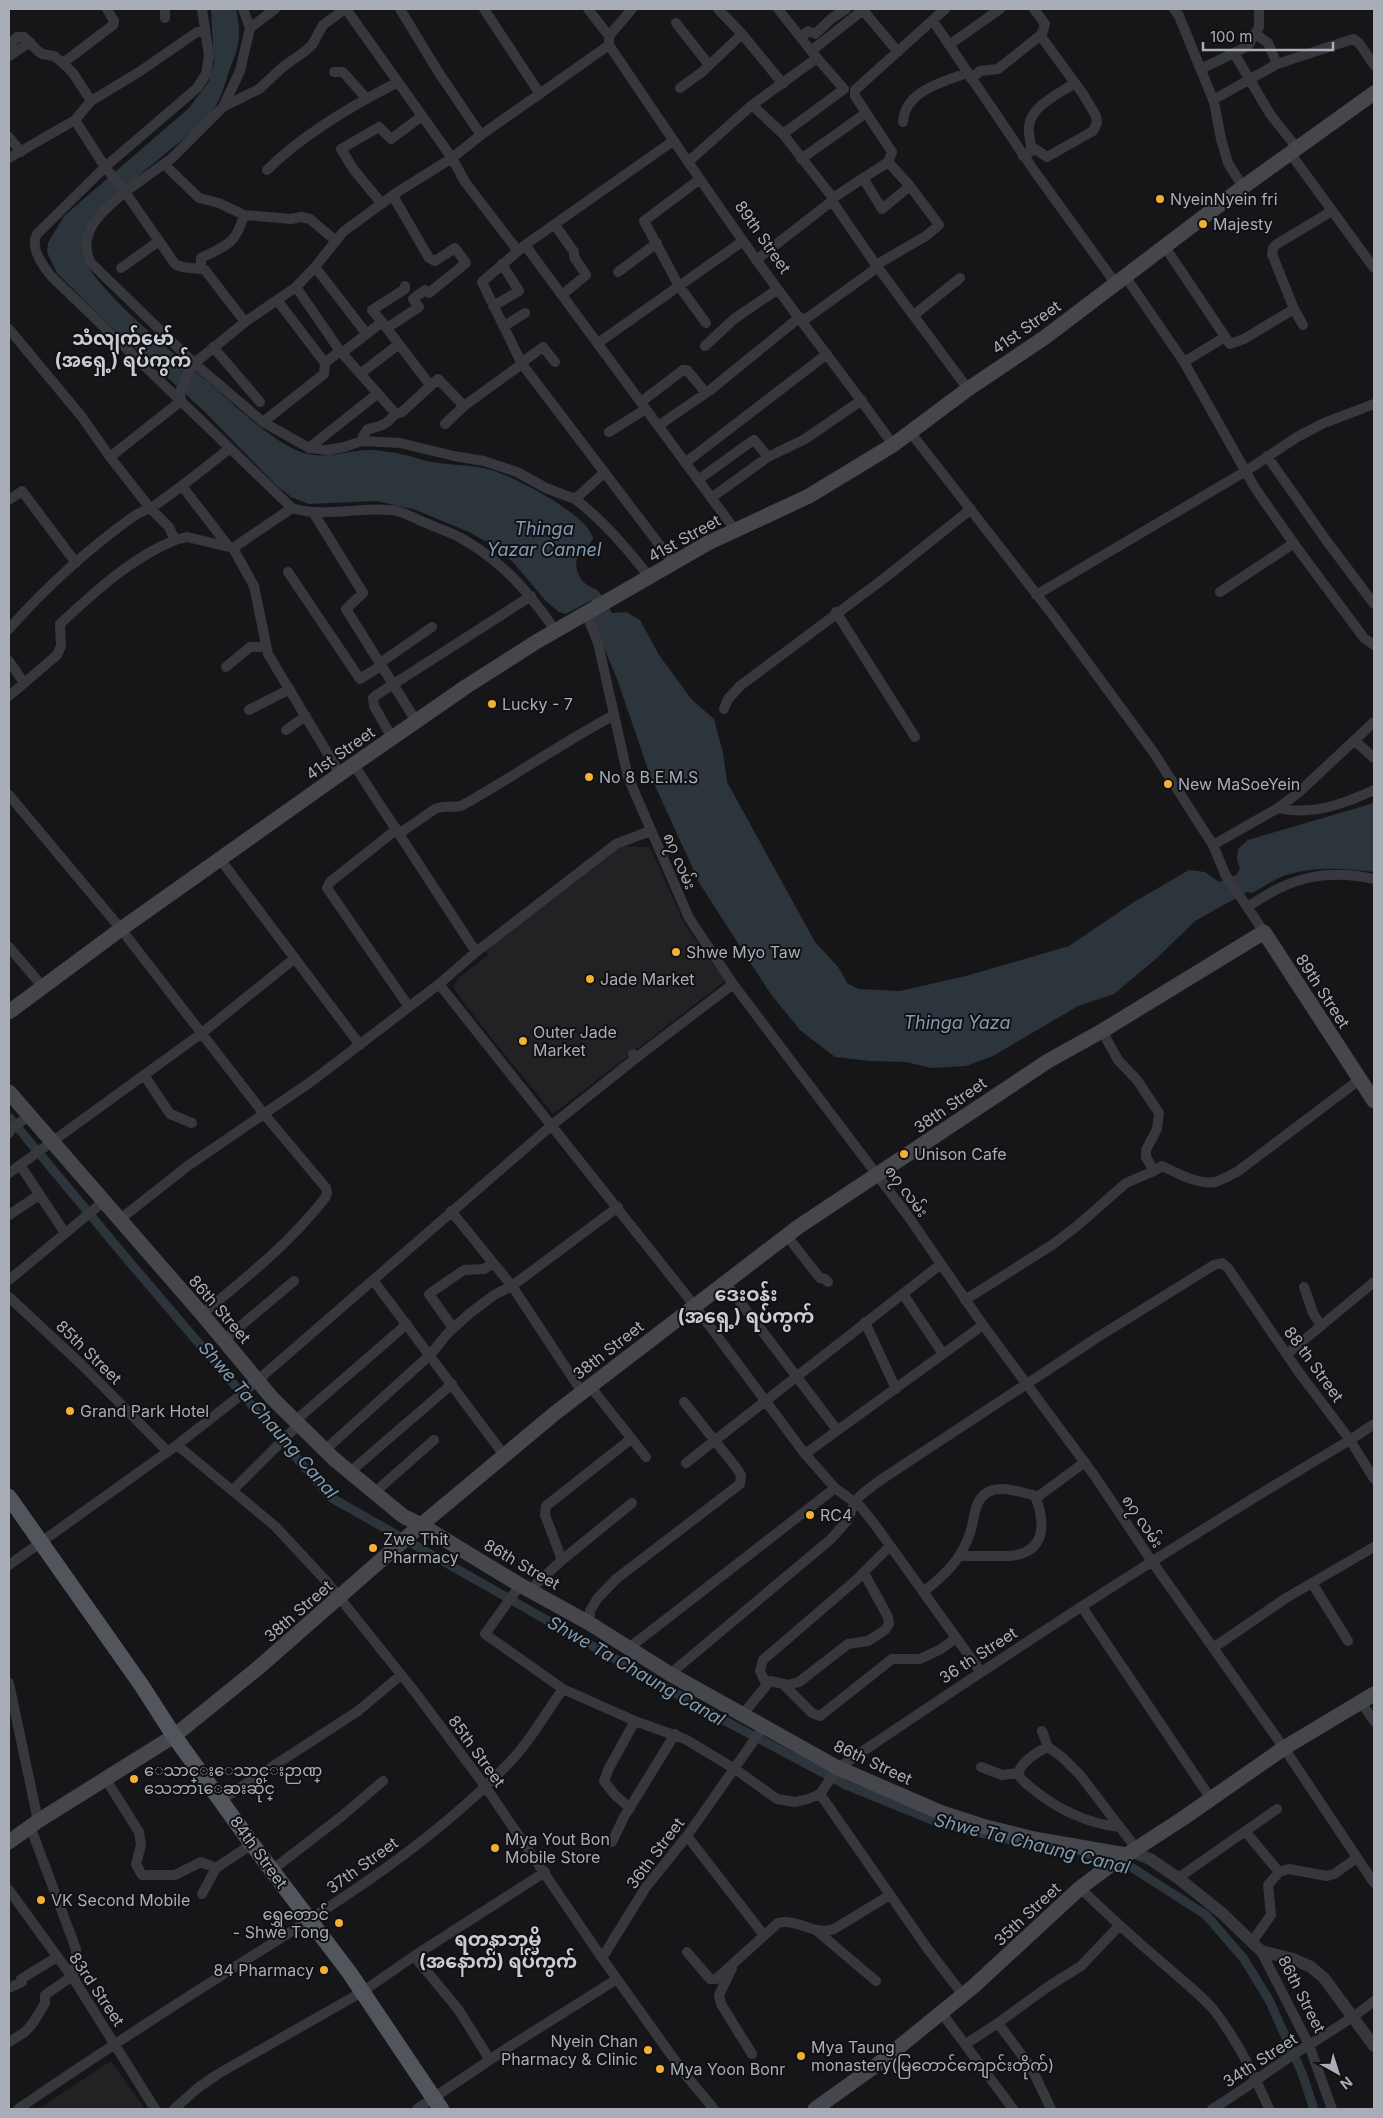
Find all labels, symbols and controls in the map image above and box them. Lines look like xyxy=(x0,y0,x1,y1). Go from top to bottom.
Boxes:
scale bar xyxy=(1203,20,1333,52)
text: 100 m xyxy=(1210,27,1252,46)
place label: NyeinNyein fri xyxy=(1170,189,1278,209)
marker: NyeinNyein fri xyxy=(1154,193,1166,205)
street label: 89th Street xyxy=(731,197,795,277)
place label: Majesty xyxy=(1213,214,1273,234)
marker: Majesty xyxy=(1197,218,1209,230)
street label: 41st Street xyxy=(988,296,1064,358)
district label: သံလျက်မော် (အရှေ့) ရပ်ကွက် xyxy=(55,325,191,376)
street label: 41st Street xyxy=(644,510,724,566)
water label: Thinga Yazar Cannel xyxy=(487,518,602,560)
place label: Lucky - 7 xyxy=(502,694,573,714)
marker: Lucky - 7 xyxy=(486,698,498,710)
street label: 41st Street xyxy=(302,722,378,784)
place label: No 8 B.E.M.S xyxy=(599,767,698,787)
marker: No 8 B.E.M.S xyxy=(583,771,595,783)
place label: New MaSoeYein xyxy=(1178,774,1300,794)
marker: New MaSoeYein xyxy=(1162,778,1174,790)
street label: ၈၇ လမ်း xyxy=(655,829,702,894)
place label: Shwe Myo Taw xyxy=(686,942,801,962)
marker: Shwe Myo Taw xyxy=(670,946,682,958)
street label: 89th Street xyxy=(1292,950,1354,1032)
place label: Jade Market xyxy=(600,969,694,989)
marker: Jade Market xyxy=(584,973,596,985)
water label: Thinga Yaza xyxy=(903,1012,1011,1033)
place label: Outer Jade Market xyxy=(533,1022,617,1060)
marker: Outer Jade Market xyxy=(517,1035,529,1047)
street label: 38th Street xyxy=(910,1073,990,1137)
place label: Unison Cafe xyxy=(914,1144,1007,1164)
marker: Unison Cafe xyxy=(898,1148,910,1160)
street label: ၈၇ လမ်း xyxy=(878,1161,934,1223)
street label: 86th Street xyxy=(185,1271,255,1347)
district label: ဒေးဝန်း (အရှေ့) ရပ်ကွက် xyxy=(678,1281,814,1332)
street label: 85th Street xyxy=(52,1316,126,1388)
street label: 38th Street xyxy=(569,1316,647,1384)
street label: 88 th Street xyxy=(1280,1322,1348,1406)
water label: Shwe Ta Chaung Canal xyxy=(195,1337,343,1503)
place label: Grand Park Hotel xyxy=(80,1401,209,1421)
marker: Grand Park Hotel xyxy=(64,1405,76,1417)
street label: ၈၇ လမ်း xyxy=(1115,1490,1169,1554)
place label: RC4 xyxy=(820,1505,852,1525)
marker: RC4 xyxy=(804,1509,816,1521)
place label: Zwe Thit Pharmacy xyxy=(383,1529,459,1567)
street label: 86th Street xyxy=(481,1534,563,1594)
marker: Zwe Thit Pharmacy xyxy=(367,1542,379,1554)
street label: 38th Street xyxy=(260,1576,336,1646)
water label: Shwe Ta Chaung Canal xyxy=(544,1611,729,1730)
street label: 36 th Street xyxy=(935,1622,1021,1688)
street label: 85th Street xyxy=(444,1711,510,1791)
street label: 86th Street xyxy=(831,1735,915,1789)
place label: ေသာင္းေသာင္းဉာဏ္ သေဘာၤေဆးဆိုင္ xyxy=(144,1760,322,1803)
marker: ေသာင္းေသာင္းဉာဏ္ သေဘာၤေဆးဆိုင္ xyxy=(128,1773,140,1785)
water label: Shwe Ta Chaung Canal xyxy=(932,1809,1133,1878)
street label: 84th Street xyxy=(226,1812,292,1892)
street label: 36th Street xyxy=(622,1813,688,1893)
place label: Mya Yout Bon Mobile Store xyxy=(505,1829,610,1867)
street label: 37th Street xyxy=(322,1832,402,1898)
marker: Mya Yout Bon Mobile Store xyxy=(489,1842,501,1854)
street label: 35th Street xyxy=(989,1878,1065,1950)
place label: VK Second Mobile xyxy=(51,1890,190,1910)
marker: VK Second Mobile xyxy=(35,1894,47,1906)
place label: ရွှေတောင် - Shwe Tong xyxy=(233,1903,329,1942)
marker: ရွှေတောင် - Shwe Tong xyxy=(333,1917,345,1929)
district label: ရတနာဘုမ္မိ (အနောက်) ရပ်ကွက် xyxy=(419,1926,577,1977)
street label: 83rd Street xyxy=(65,1948,129,2030)
street label: 86th Street xyxy=(1274,1952,1330,2036)
place label: 84 Pharmacy xyxy=(214,1960,314,1980)
marker: 84 Pharmacy xyxy=(318,1964,330,1976)
street label: 34th Street xyxy=(1219,2029,1301,2091)
place label: Nyein Chan Pharmacy & Clinic xyxy=(501,2031,638,2069)
place label: Mya Taung monastery(မြတောင်ကျောင်းတိုက်) xyxy=(811,2037,1054,2080)
marker: Nyein Chan Pharmacy & Clinic xyxy=(642,2044,654,2056)
north arrow xyxy=(1313,2048,1363,2098)
marker: Mya Taung monastery(မြတောင်ကျောင်းတိုက်) xyxy=(795,2050,807,2062)
place label: Mya Yoon Bonr xyxy=(670,2059,785,2079)
marker: Mya Yoon Bonr xyxy=(654,2063,666,2075)
text: N xyxy=(1337,2074,1356,2093)

